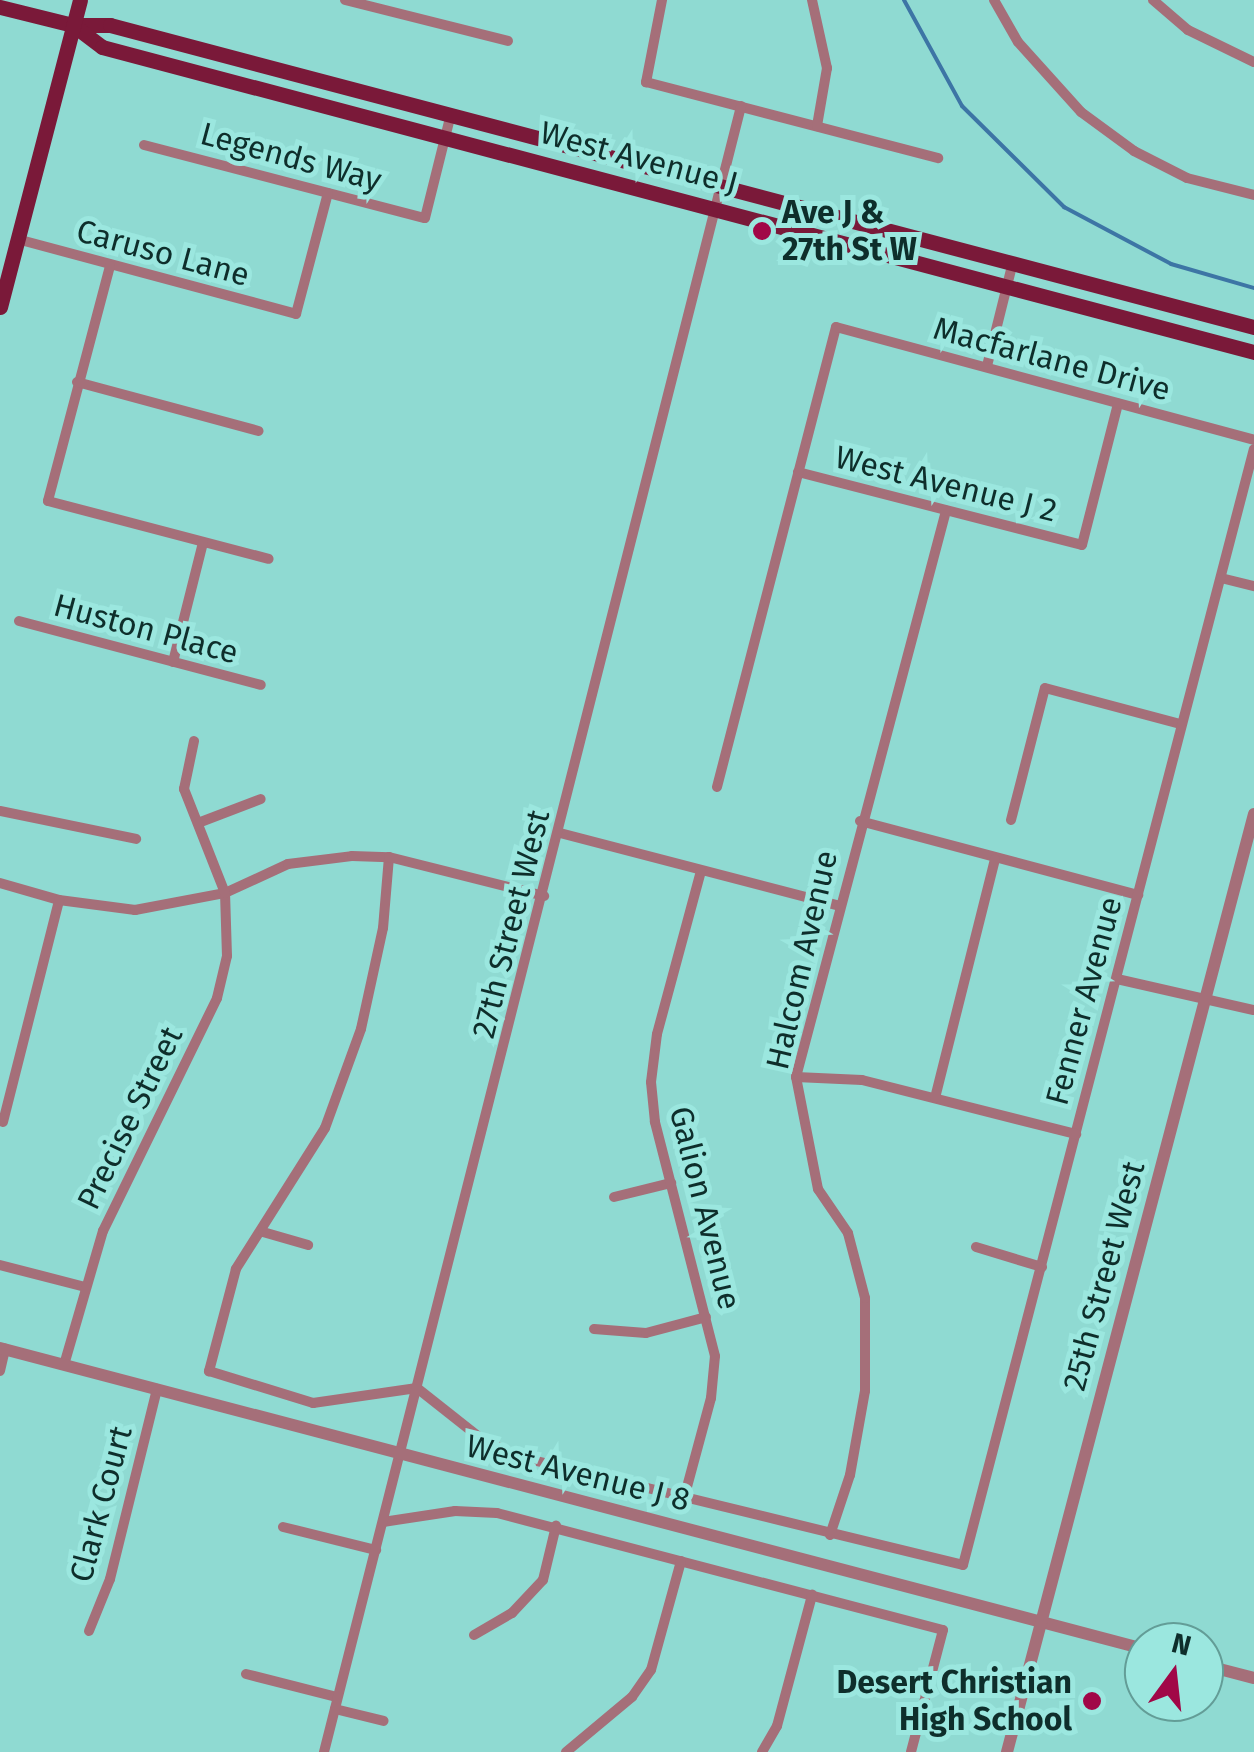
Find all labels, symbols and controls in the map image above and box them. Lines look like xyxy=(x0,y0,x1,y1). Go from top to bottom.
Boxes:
street label: West Avenue J xyxy=(536,113,742,203)
street label: Legends Way xyxy=(196,114,386,200)
place label: Ave J & 27th St W xyxy=(782,194,917,269)
street label: Caruso Lane xyxy=(72,212,254,294)
marker: Ave J & 27th St W xyxy=(751,220,773,242)
street label: Macfarlane Drive xyxy=(929,309,1175,409)
street label: West Avenue J 2 xyxy=(831,438,1061,530)
street label: Huston Place xyxy=(50,586,242,672)
street label: 27th Street West xyxy=(464,806,558,1042)
street label: Halcom Avenue xyxy=(758,847,846,1073)
street label: Fenner Avenue xyxy=(1038,893,1130,1109)
street label: Precise Street xyxy=(69,1020,191,1216)
street label: Galion Avenue xyxy=(661,1103,749,1313)
street label: 25th Street West xyxy=(1055,1157,1153,1395)
street label: Clark Court xyxy=(62,1422,140,1586)
street label: West Avenue J 8 xyxy=(462,1427,694,1519)
north arrow xyxy=(1124,1622,1224,1722)
text: N xyxy=(1168,1626,1195,1663)
place label: Desert Christian High School xyxy=(836,1664,1072,1739)
marker: Desert Christian High School xyxy=(1081,1690,1103,1712)

